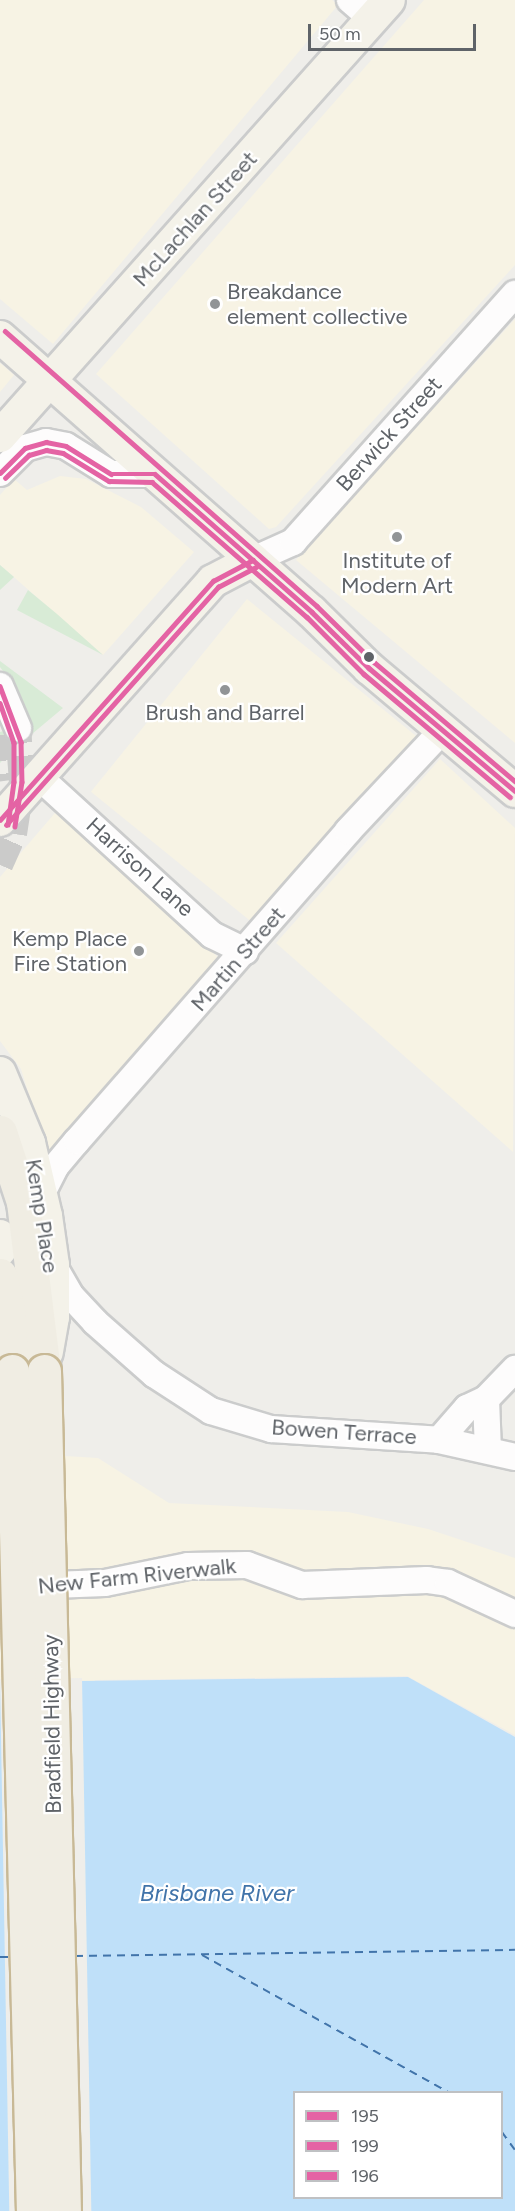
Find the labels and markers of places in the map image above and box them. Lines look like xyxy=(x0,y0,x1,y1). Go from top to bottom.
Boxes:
place label: Breakdance element collective xyxy=(227,278,407,330)
marker: Breakdance element collective xyxy=(208,297,222,311)
marker: Institute of Modern Art xyxy=(390,530,404,544)
place label: Institute of Modern Art xyxy=(341,547,453,598)
unlabelled marker xyxy=(363,651,375,663)
marker: Brush and Barrel xyxy=(218,683,232,697)
place label: Brush and Barrel xyxy=(145,700,305,726)
place label: Kemp Place Fire Station xyxy=(12,925,127,976)
marker: Kemp Place Fire Station xyxy=(132,944,146,958)

